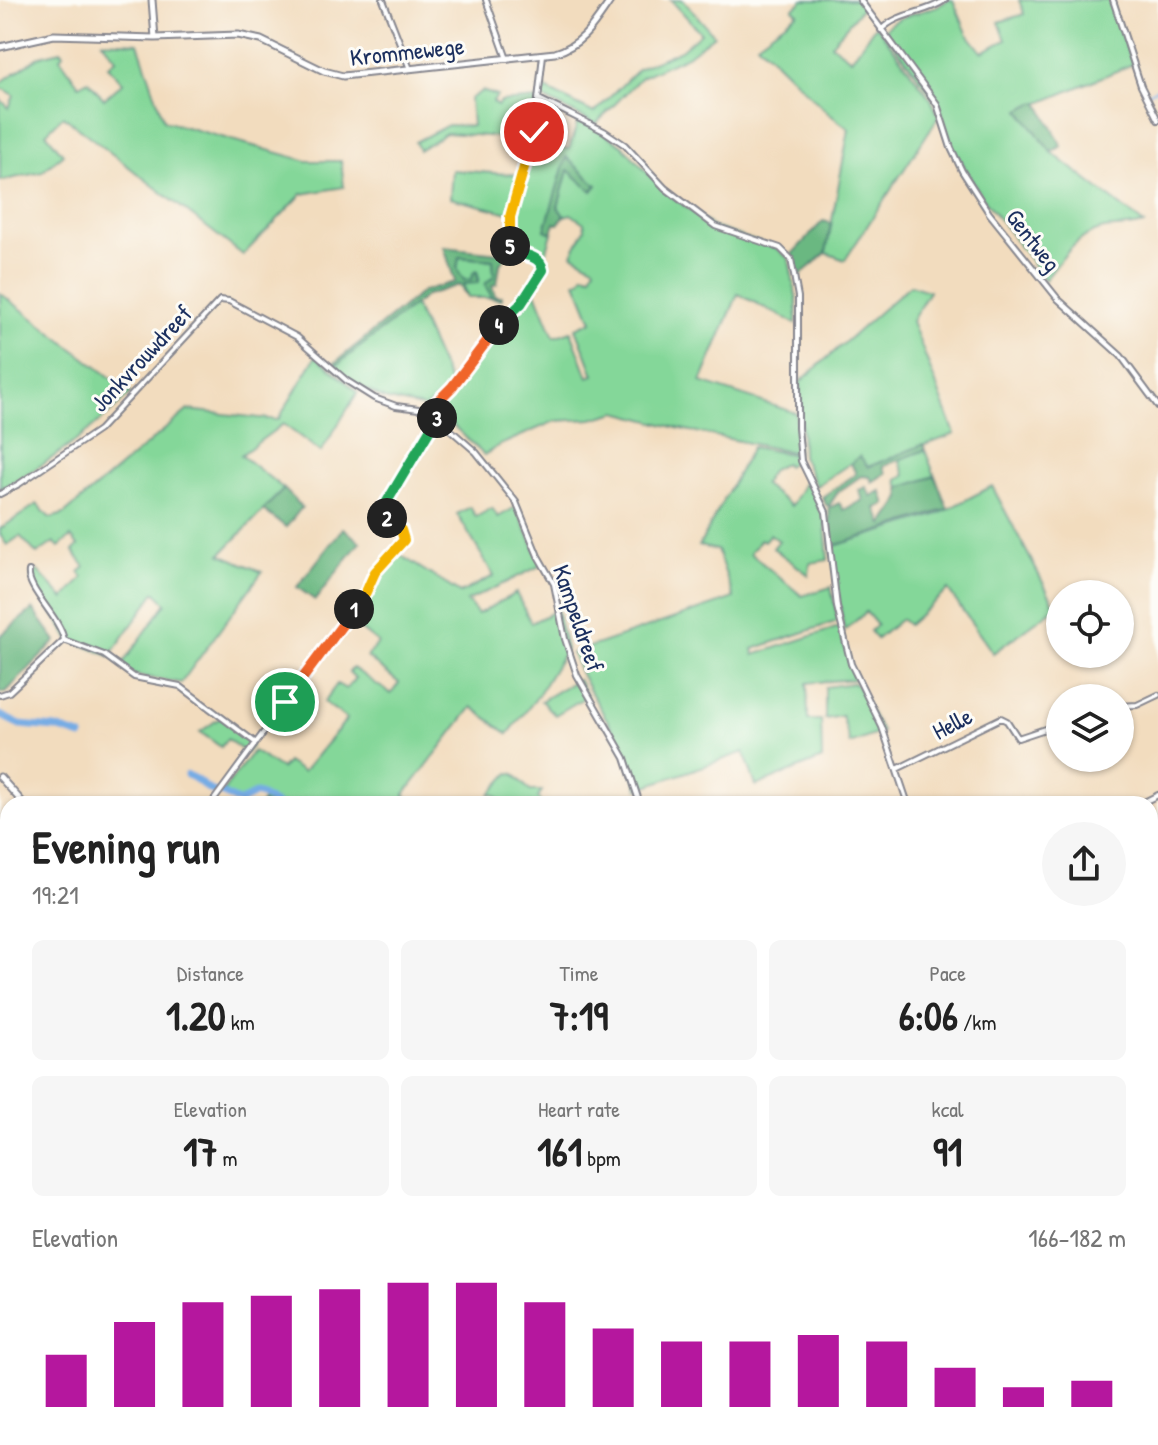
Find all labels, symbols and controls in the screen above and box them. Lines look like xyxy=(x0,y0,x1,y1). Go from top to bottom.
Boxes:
street label: Krommewege xyxy=(348,29,466,73)
pin xyxy=(500,98,568,166)
icon: check xyxy=(512,110,556,154)
street label: Gentweg xyxy=(999,202,1069,278)
pin: 5 xyxy=(490,226,530,266)
text: 5 xyxy=(505,231,515,261)
street label: Jonkvrouwdreef xyxy=(83,297,199,418)
pin: 4 xyxy=(479,305,519,345)
text: 4 xyxy=(495,310,503,340)
pin: 3 xyxy=(417,398,457,438)
text: 3 xyxy=(432,403,442,433)
pin: 2 xyxy=(367,498,407,538)
text: 2 xyxy=(382,503,392,533)
street label: Kampeldreef xyxy=(546,560,612,676)
map controls xyxy=(1046,580,1134,772)
button: locate xyxy=(1046,580,1134,668)
pin: 1 xyxy=(334,589,374,629)
text: 1 xyxy=(350,594,358,624)
pin xyxy=(251,668,319,736)
icon: arrive xyxy=(263,680,307,724)
button: layers xyxy=(1046,684,1134,772)
street label: Helle xyxy=(927,699,978,747)
text: Evening run xyxy=(32,817,220,877)
button: share xyxy=(1042,822,1126,906)
text: 19:21 xyxy=(32,877,79,912)
text: Distance xyxy=(177,958,244,988)
text: Time xyxy=(560,958,598,988)
text: Pace xyxy=(929,958,966,988)
text: 1.20 xyxy=(166,988,226,1042)
text: 7:19 xyxy=(550,988,608,1042)
text: 6:06 xyxy=(899,988,958,1042)
text: km xyxy=(226,1007,255,1037)
text: /km xyxy=(958,1007,996,1037)
text: Elevation xyxy=(174,1094,247,1124)
text: Heart rate xyxy=(538,1094,620,1124)
text: kcal xyxy=(932,1094,964,1124)
text: 17 xyxy=(183,1124,217,1178)
text: 161 xyxy=(537,1124,582,1178)
text: 91 xyxy=(933,1124,962,1178)
text: m xyxy=(217,1143,238,1173)
text: bpm xyxy=(582,1143,621,1173)
text: Elevation xyxy=(32,1220,118,1255)
text: 166–182 m xyxy=(1028,1220,1126,1255)

